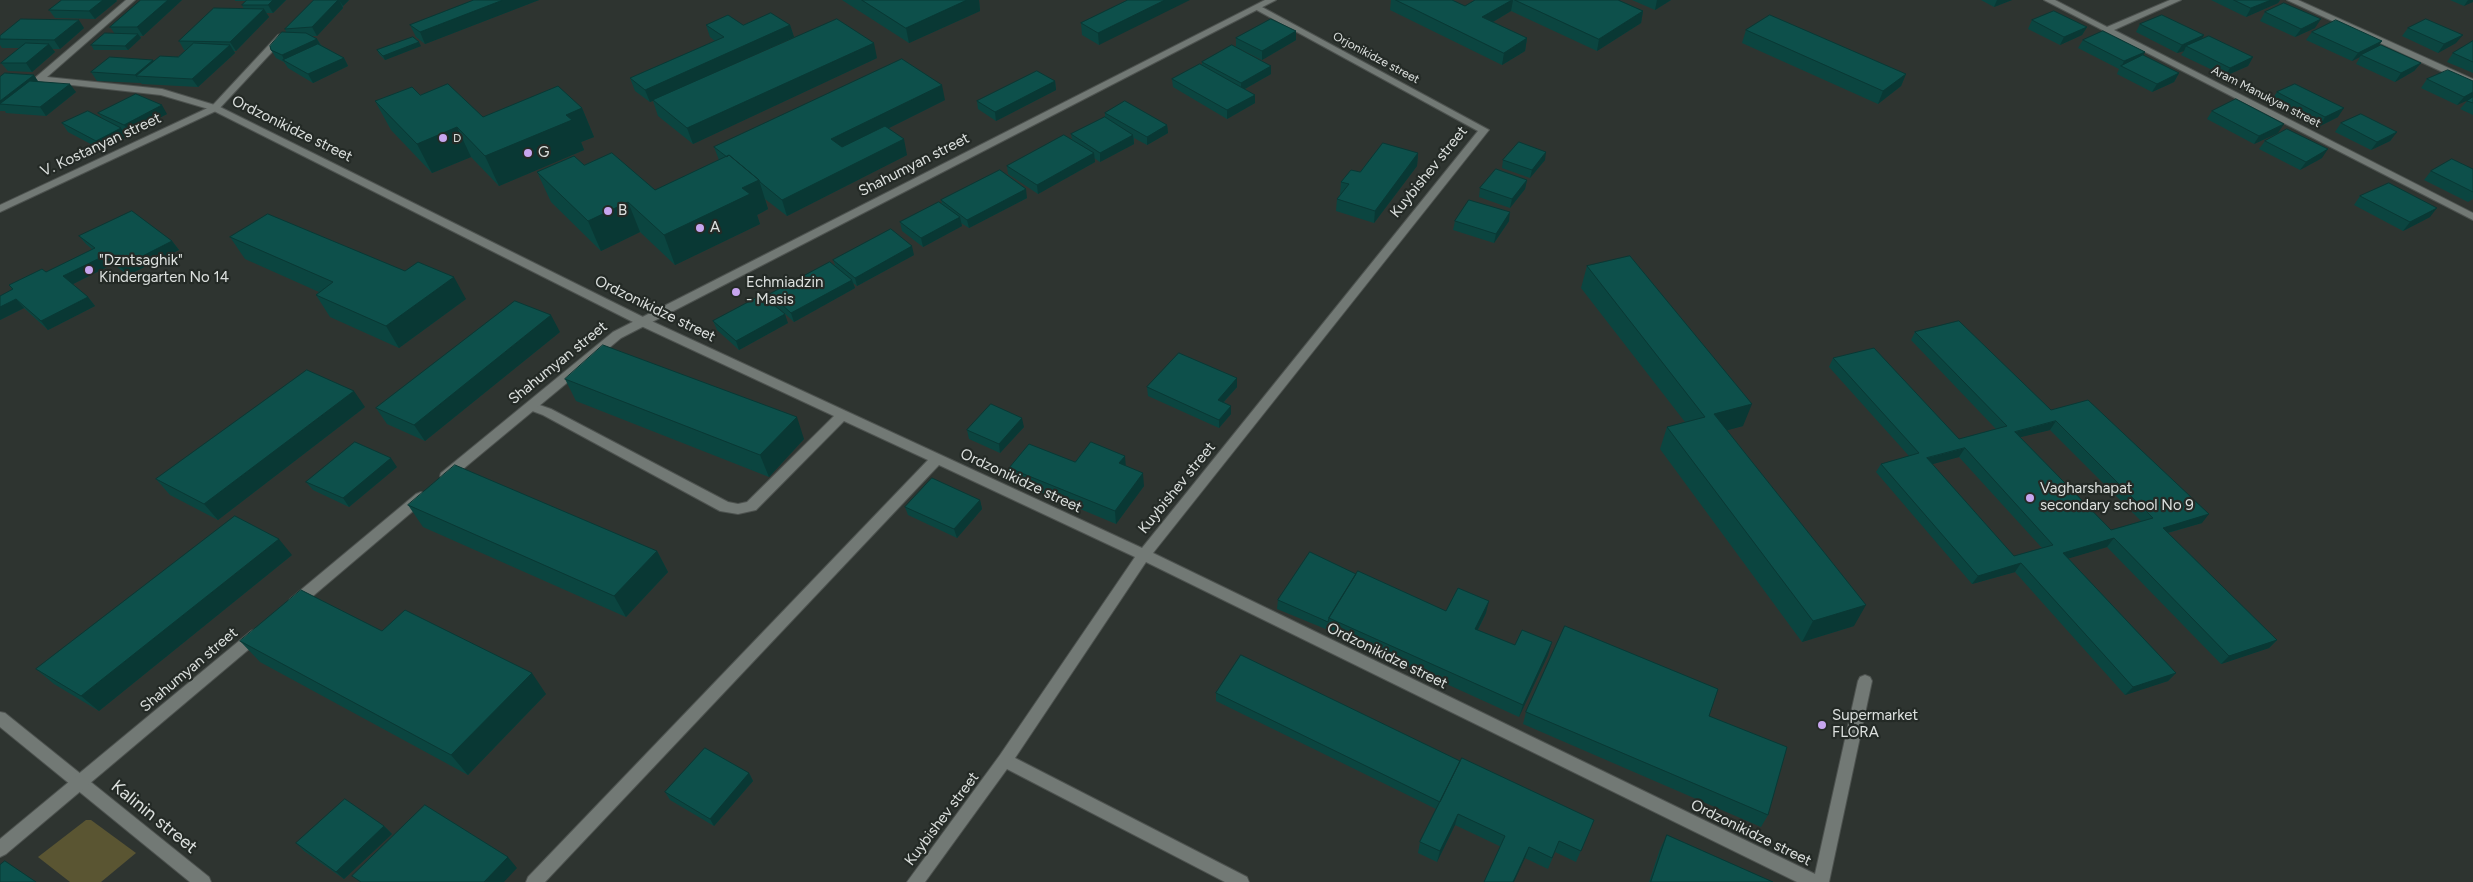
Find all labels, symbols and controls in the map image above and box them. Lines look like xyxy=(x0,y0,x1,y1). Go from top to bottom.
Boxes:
street label: Orjonikidze street xyxy=(1330,29,1422,87)
street label: Aram Manukyan street xyxy=(2209,63,2323,131)
street label: Ordzonikidze street xyxy=(229,92,355,166)
street label: V. Kostanyan street xyxy=(38,109,164,181)
street label: Kuybishev street xyxy=(1387,123,1471,221)
street label: Shahumyan street xyxy=(856,129,972,201)
place label: D xyxy=(453,131,461,145)
marker: D xyxy=(437,132,449,144)
place label: G xyxy=(538,144,549,162)
marker: G xyxy=(522,147,534,159)
place label: B xyxy=(618,202,627,220)
marker: B xyxy=(602,205,614,217)
place label: A xyxy=(710,219,720,237)
marker: A xyxy=(694,222,706,234)
place label: "Dzntsaghik" Kindergarten No 14 xyxy=(99,252,229,287)
marker: "Dzntsaghik" Kindergarten No 14 xyxy=(83,264,95,276)
street label: Ordzonikidze street xyxy=(592,272,718,346)
place label: Echmiadzin - Masis xyxy=(746,274,823,309)
marker: Echmiadzin - Masis xyxy=(730,286,742,298)
street label: Shahumyan street xyxy=(505,318,611,408)
street label: Kuybishev street xyxy=(1135,439,1219,537)
street label: Ordzonikidze street xyxy=(957,445,1085,517)
place label: Vagharshapat secondary school No 9 xyxy=(2040,480,2194,515)
marker: Vagharshapat secondary school No 9 xyxy=(2024,492,2036,504)
street label: Ordzonikidze street xyxy=(1324,619,1450,693)
street label: Shahumyan street xyxy=(137,624,241,716)
place label: Supermarket FLORA xyxy=(1832,707,1918,742)
marker: Supermarket FLORA xyxy=(1816,719,1828,731)
street label: Kuybishev street xyxy=(901,769,983,869)
street label: Kalinin street xyxy=(107,776,201,858)
street label: Ordzonikidze street xyxy=(1688,796,1814,870)

